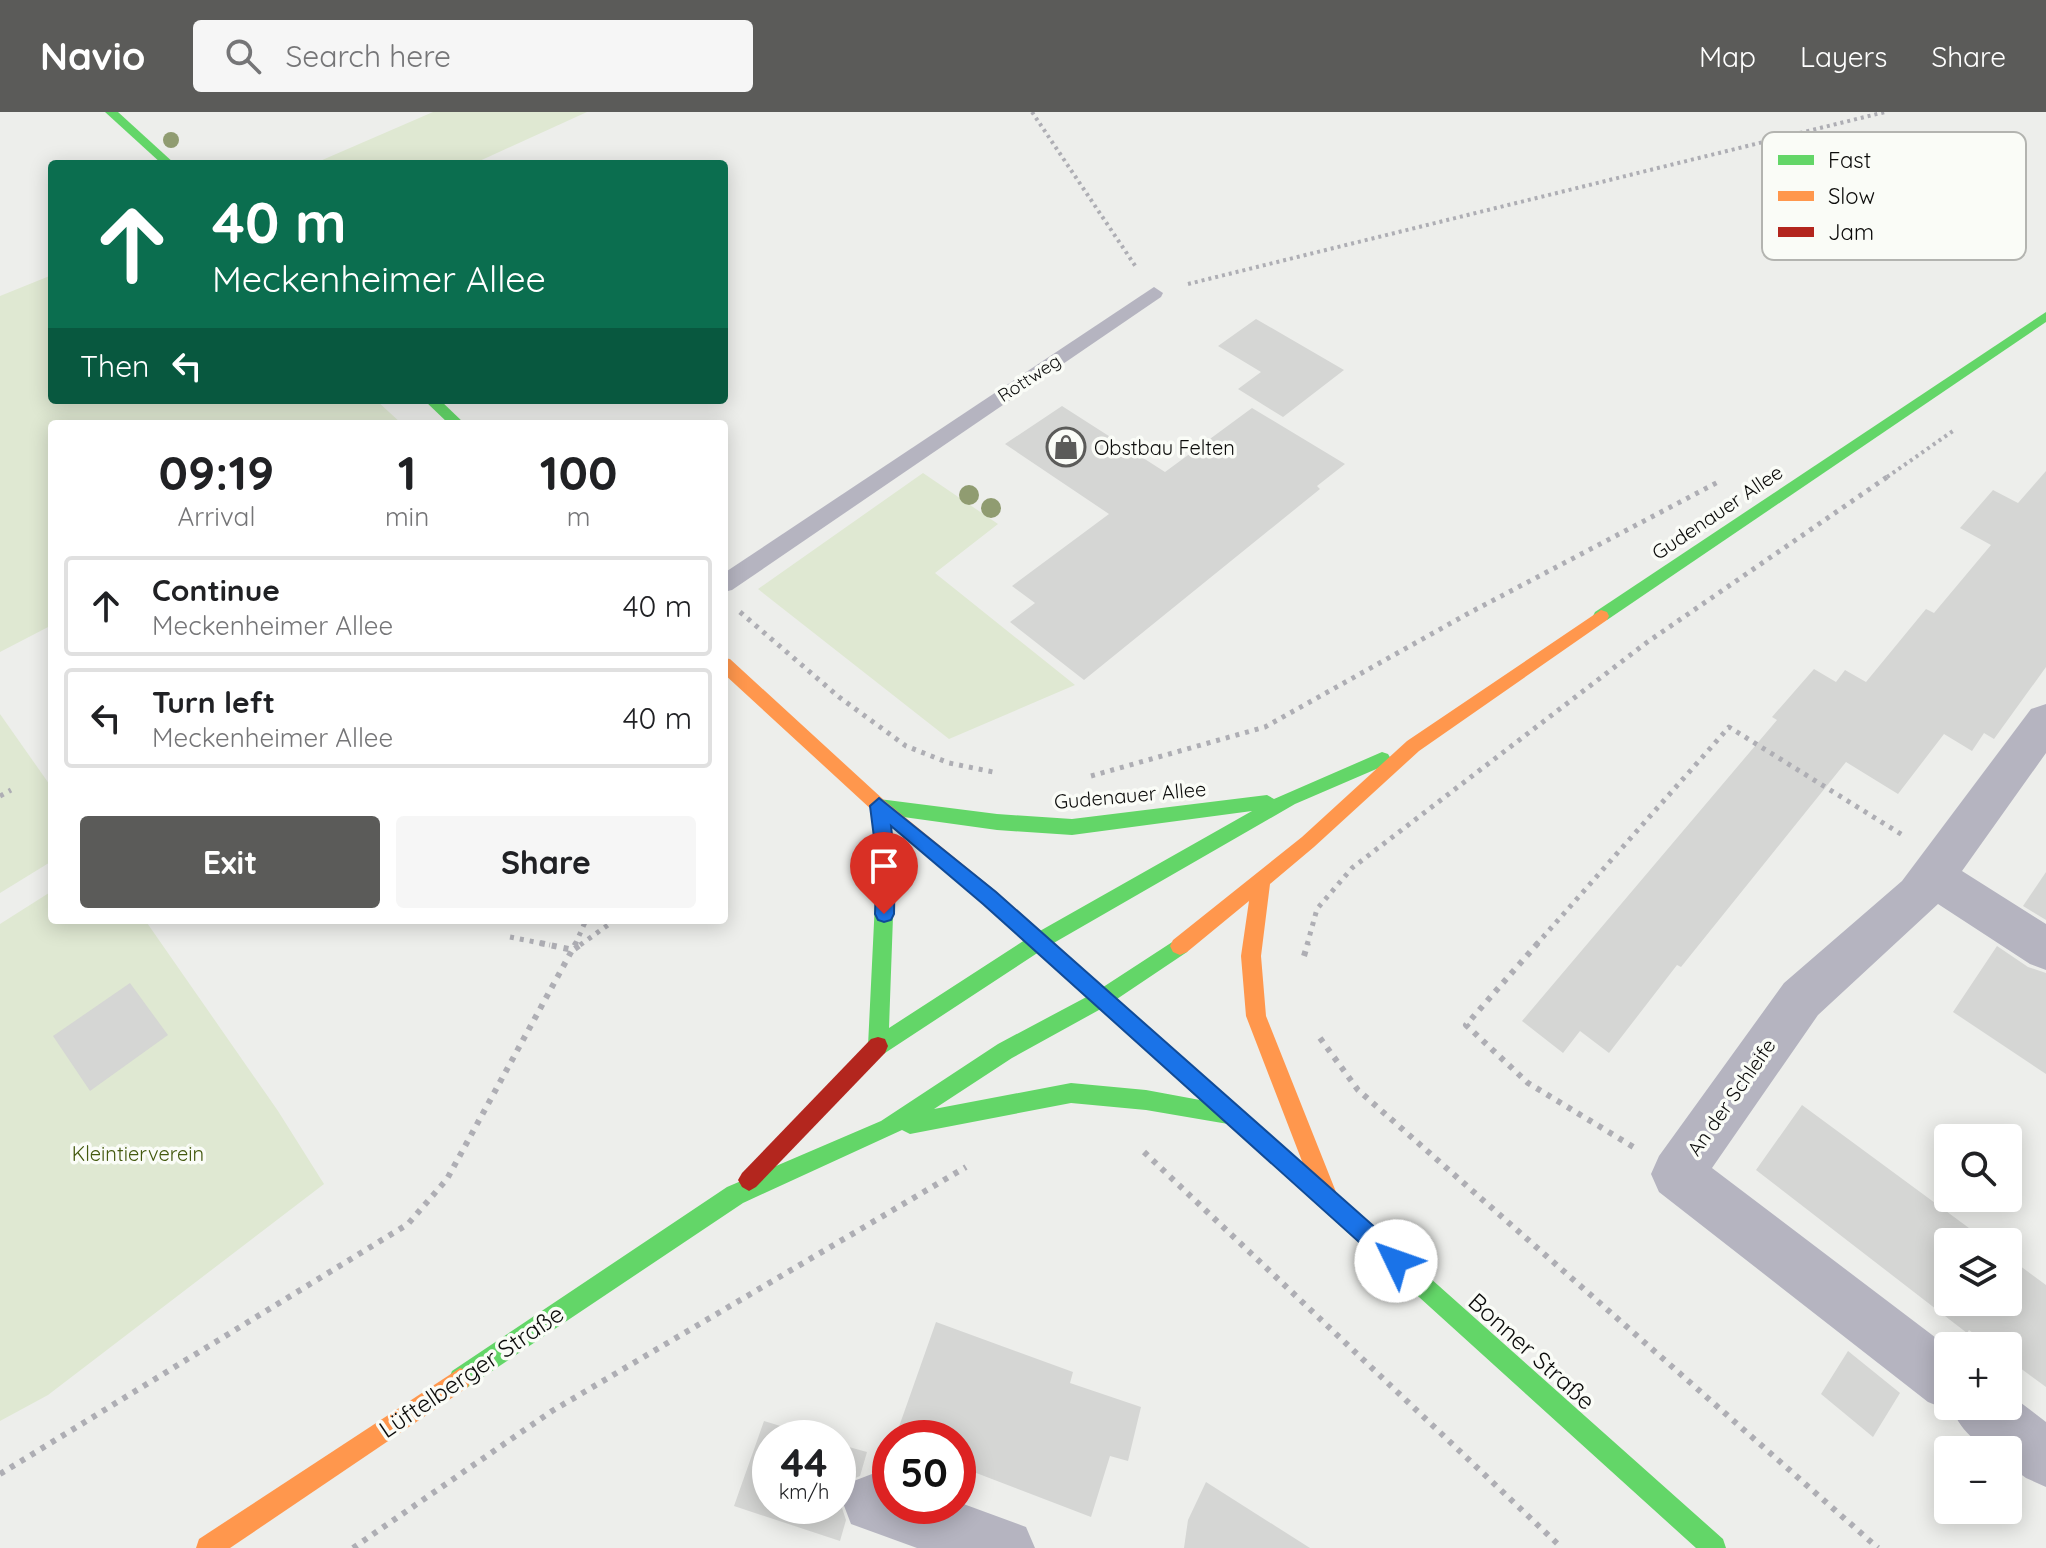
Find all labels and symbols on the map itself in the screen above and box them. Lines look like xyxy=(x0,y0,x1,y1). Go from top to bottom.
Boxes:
legend xyxy=(1762,132,2026,260)
text: Fast xyxy=(1828,146,1871,174)
text: Slow xyxy=(1828,182,1875,210)
text: Jam xyxy=(1828,218,1874,246)
street label: Rottweg xyxy=(993,349,1065,407)
shop icon: Obstbau Felten xyxy=(1045,426,1087,468)
place label: Obstbau Felten xyxy=(1094,435,1235,460)
street label: Gudenauer Allee xyxy=(1647,459,1787,565)
street label: Gudenauer Allee xyxy=(1053,776,1207,814)
pin xyxy=(850,832,918,914)
street label: An der Schleife xyxy=(1681,1034,1781,1160)
park label: Kleintierverein xyxy=(72,1141,204,1166)
position arrow xyxy=(1354,1219,1438,1303)
street label: Bonner Straße xyxy=(1462,1286,1602,1416)
street label: Lüftelberger Straße xyxy=(373,1298,569,1444)
speed limit sign: 50 xyxy=(872,1420,976,1524)

